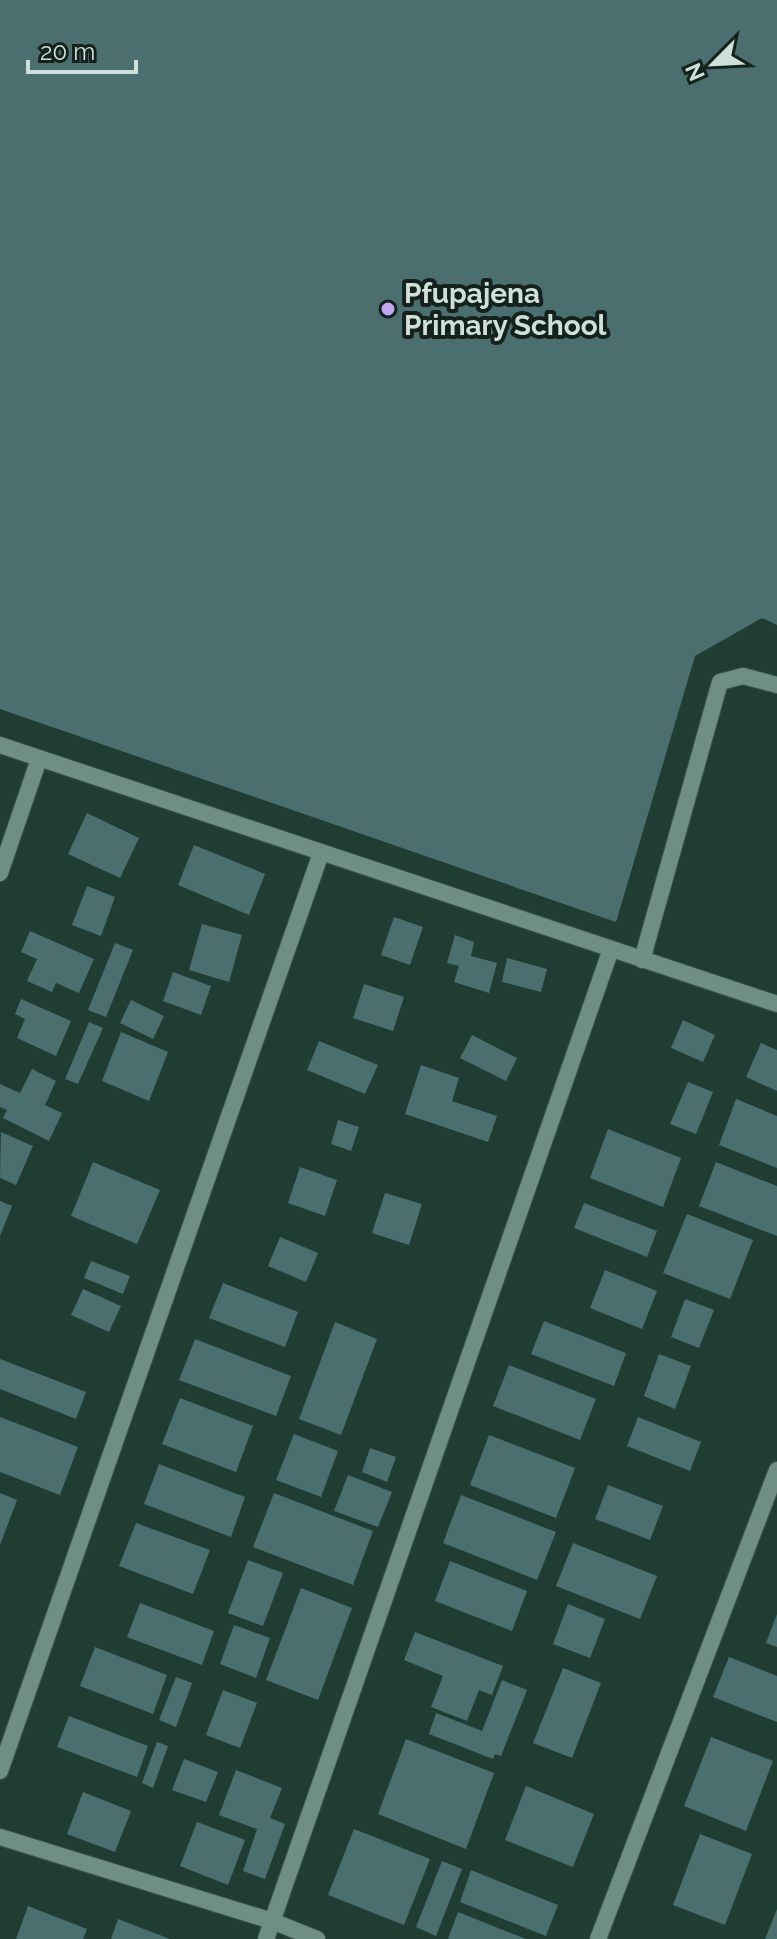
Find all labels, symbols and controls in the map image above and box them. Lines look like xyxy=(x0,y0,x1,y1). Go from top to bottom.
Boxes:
scale bar xyxy=(28,24,136,74)
north arrow xyxy=(673,24,753,104)
text: 20 m xyxy=(40,37,95,66)
text: N xyxy=(679,59,710,85)
place label: Pfupajena Primary School xyxy=(404,277,607,342)
marker: Pfupajena Primary School xyxy=(379,300,397,318)

